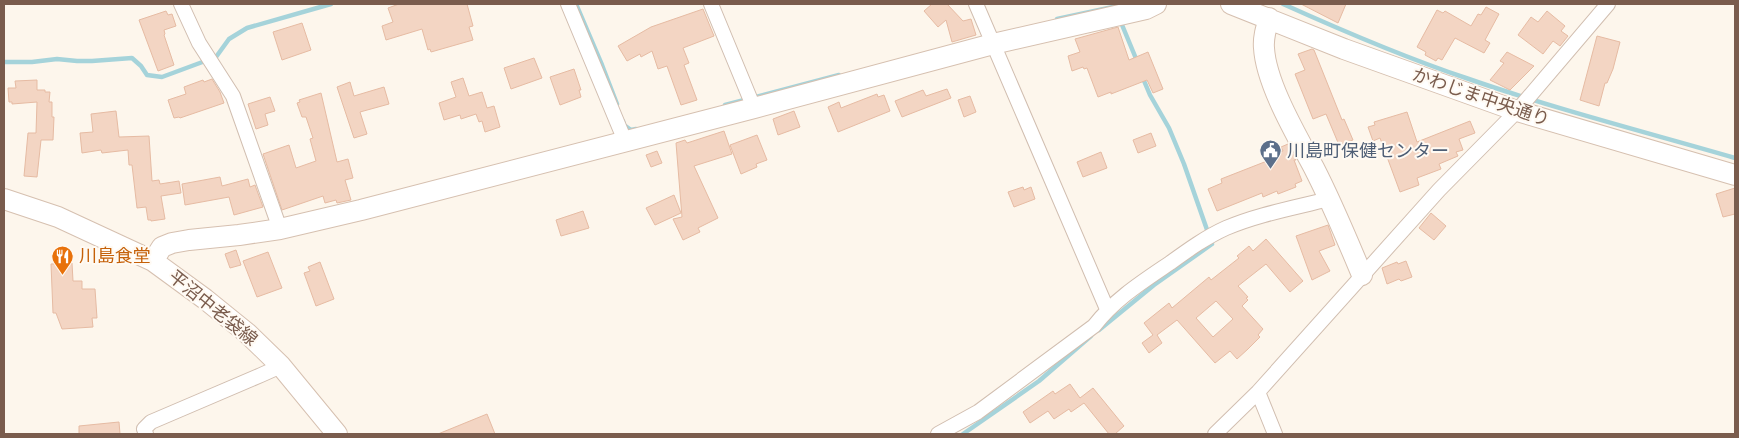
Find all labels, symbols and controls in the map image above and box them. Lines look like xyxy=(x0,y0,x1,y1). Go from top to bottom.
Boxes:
street label: かわじま中央通り xyxy=(1409,62,1553,132)
public building icon: 川島町保健センター xyxy=(1259,139,1283,170)
place label: 川島町保健センター xyxy=(1287,139,1449,163)
restaurant icon: 川島食堂 xyxy=(51,244,75,275)
place label: 川島食堂 xyxy=(79,244,151,268)
street label: 平沼中老袋線 xyxy=(163,265,263,351)

